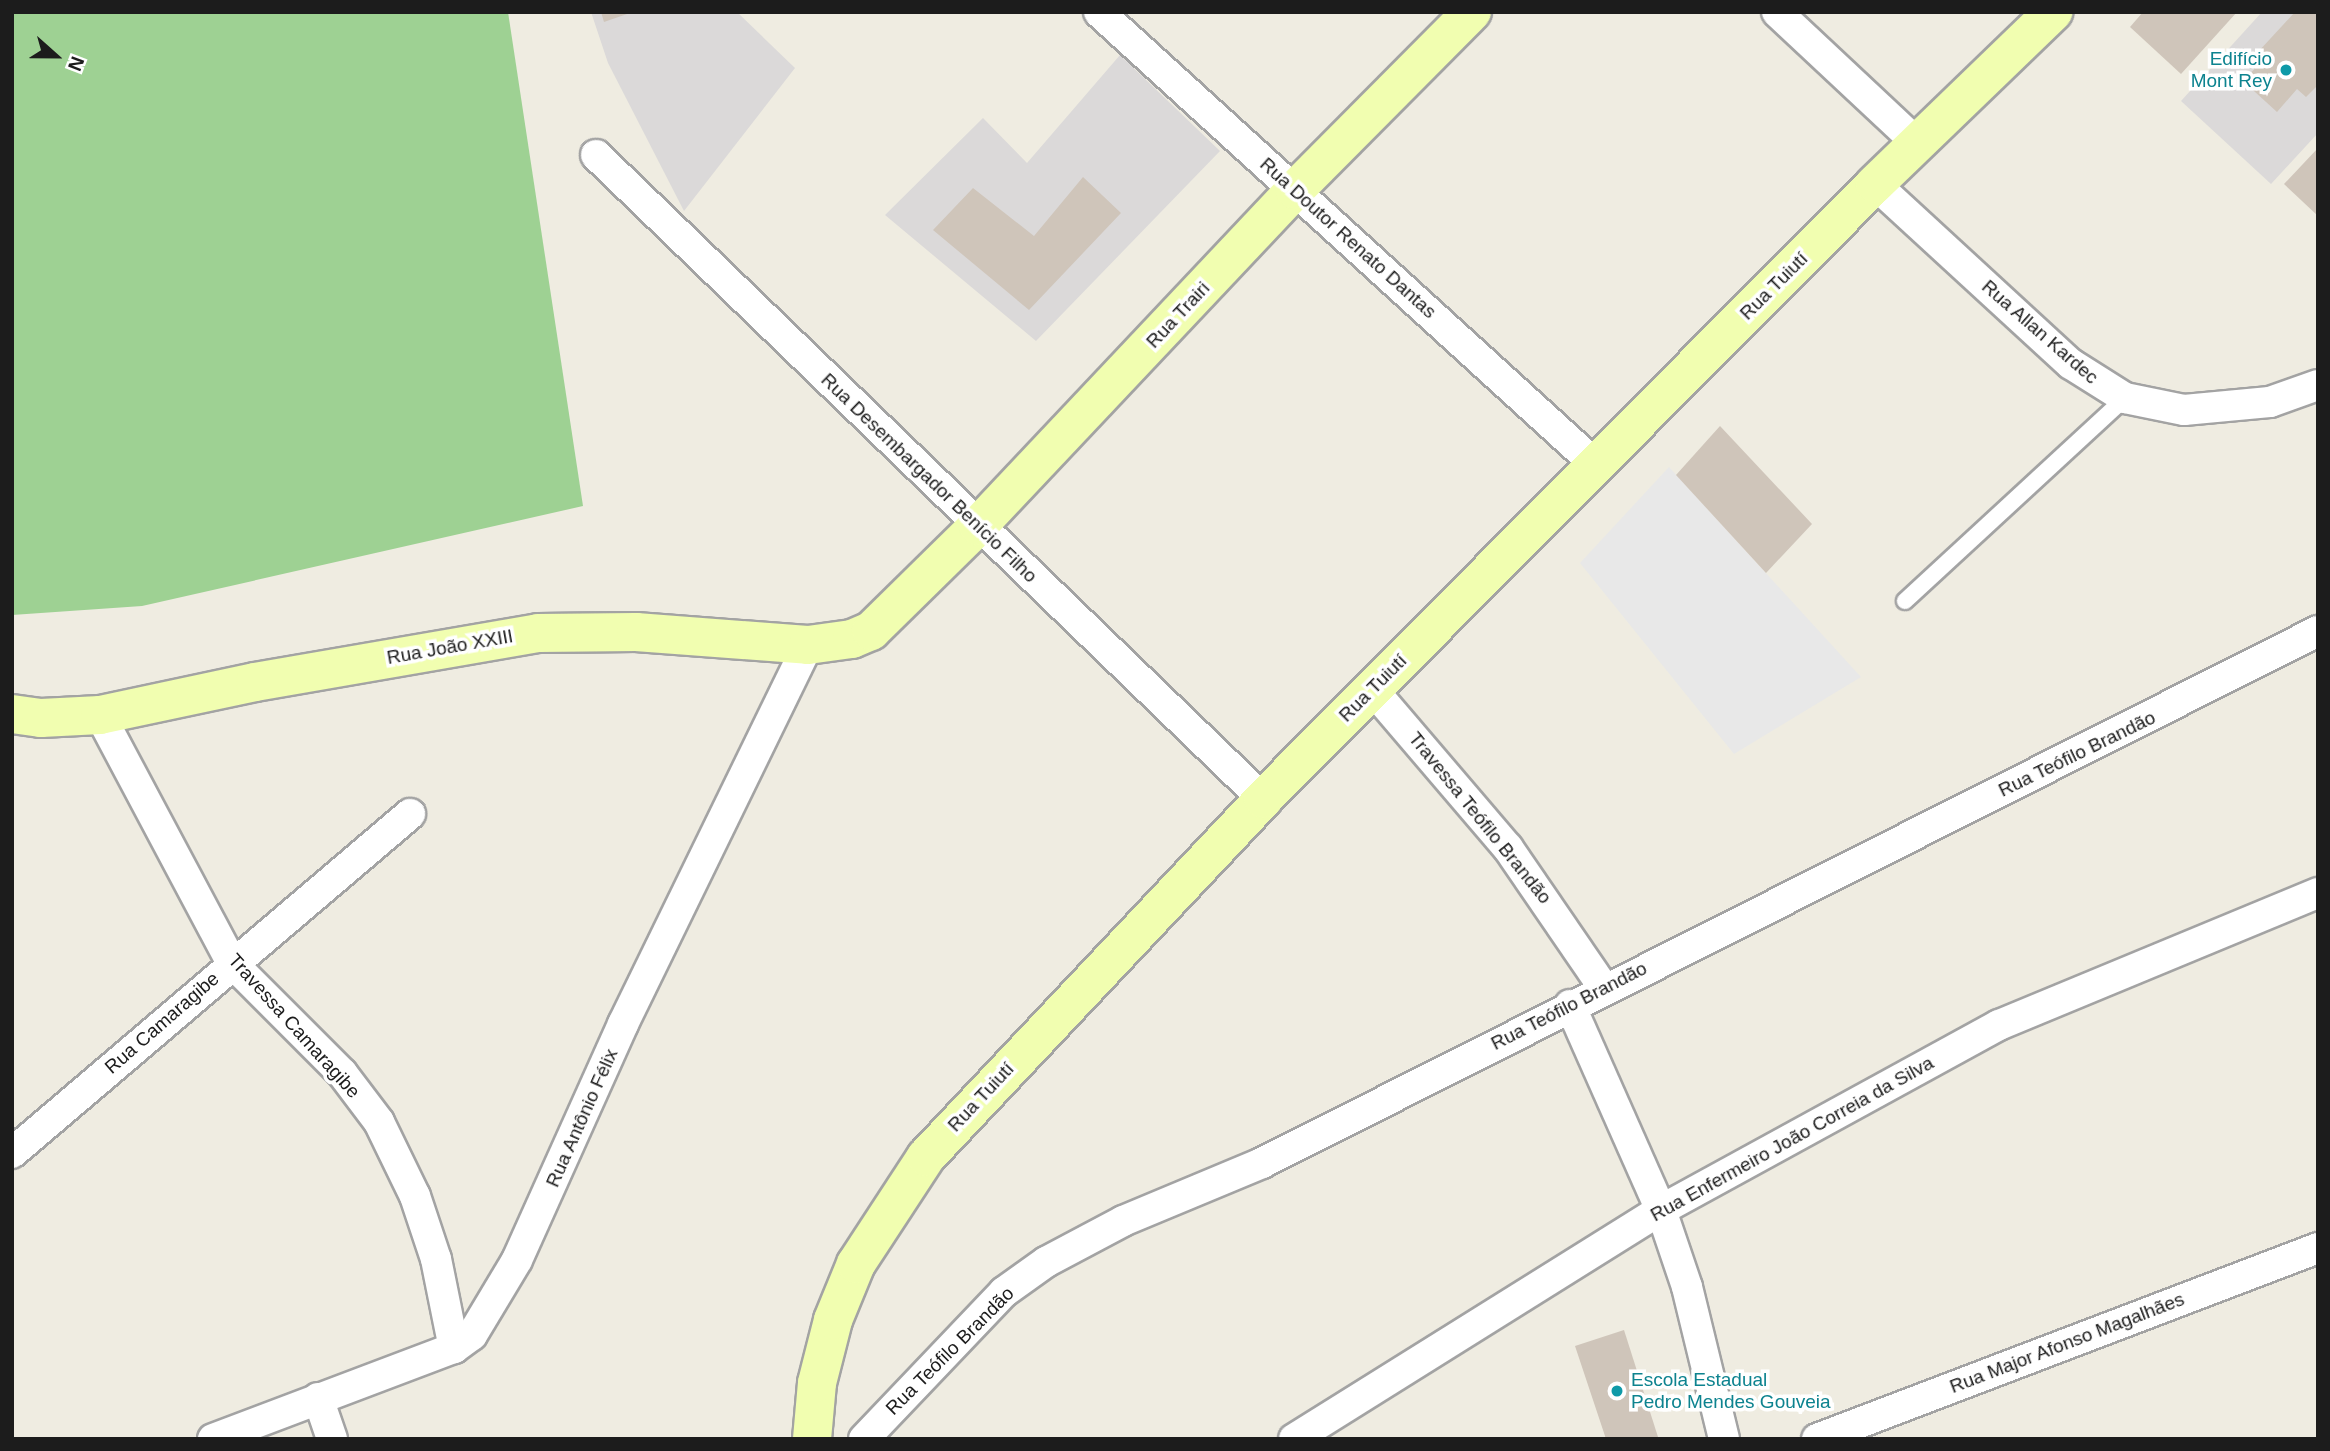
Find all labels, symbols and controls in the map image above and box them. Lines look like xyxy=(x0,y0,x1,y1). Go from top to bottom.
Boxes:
north arrow xyxy=(21,21,91,91)
place label: Edifício Mont Rey xyxy=(2191,48,2272,92)
text: N xyxy=(64,54,88,74)
marker: Edifício Mont Rey xyxy=(2278,62,2294,78)
street label: Rua Doutor Renato Dantas xyxy=(1255,153,1441,323)
street label: Rua Tuiutí xyxy=(1735,247,1813,325)
street label: Rua Allan Kardec xyxy=(1977,275,2103,389)
street label: Rua Trairi xyxy=(1141,277,1215,353)
street label: Rua Desembargador Benício Filho xyxy=(816,369,1042,587)
street label: Rua João XXIII xyxy=(385,625,515,669)
street label: Rua Tuiutí xyxy=(1334,649,1412,727)
street label: Rua Teófilo Brandão xyxy=(1995,706,2159,802)
street label: Travessa Teófilo Brandão xyxy=(1404,727,1556,909)
street label: Travessa Camaragibe xyxy=(223,949,365,1103)
street label: Rua Teófilo Brandão xyxy=(1487,957,1651,1055)
street label: Rua Camaragibe xyxy=(100,967,224,1079)
street label: Rua Antônio Félix xyxy=(541,1045,623,1191)
street label: Rua Enfermeiro João Correia da Silva xyxy=(1647,1051,1937,1227)
street label: Rua Tuiutí xyxy=(943,1057,1019,1137)
street label: Rua Teófilo Brandão xyxy=(881,1282,1019,1420)
street label: Rua Major Afonso Magalhães xyxy=(1946,1288,2188,1398)
place label: Escola Estadual Pedro Mendes Gouveia xyxy=(1631,1369,1831,1413)
marker: Escola Estadual Pedro Mendes Gouveia xyxy=(1609,1383,1625,1399)

